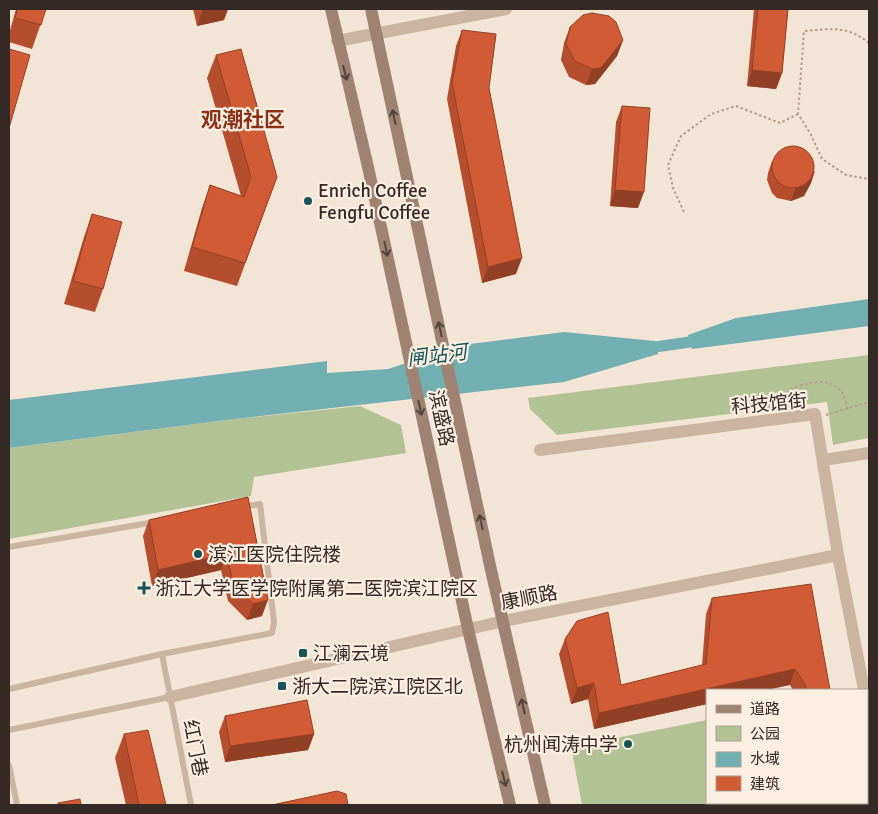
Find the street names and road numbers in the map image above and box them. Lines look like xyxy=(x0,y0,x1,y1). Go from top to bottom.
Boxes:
street label: 滨盛路 xyxy=(423,388,459,449)
street label: 科技馆街 xyxy=(730,389,808,419)
street label: 康顺路 xyxy=(499,581,559,615)
street label: 红门巷 xyxy=(178,718,212,778)

